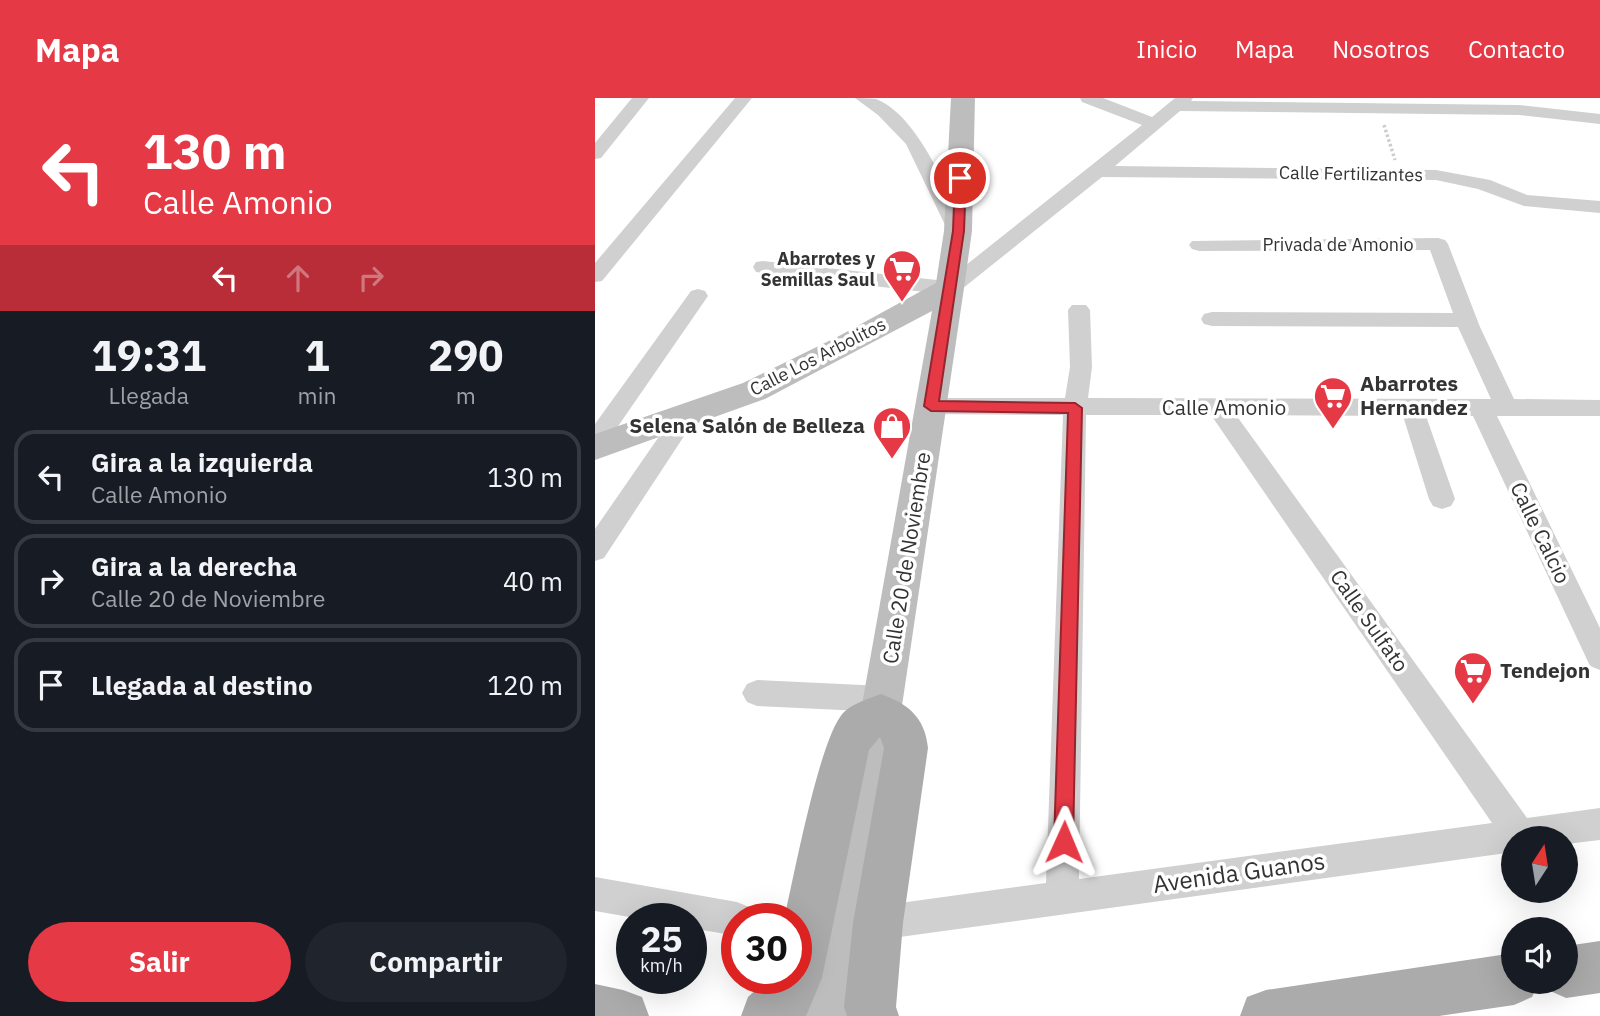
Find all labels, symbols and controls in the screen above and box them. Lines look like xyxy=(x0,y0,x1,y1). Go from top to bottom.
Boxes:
text: Mapa xyxy=(35,28,120,71)
text: Inicio xyxy=(1136,33,1197,65)
text: Mapa xyxy=(1235,33,1294,65)
text: Nosotros xyxy=(1332,33,1430,65)
text: Contacto xyxy=(1468,33,1565,65)
text: 130 m xyxy=(143,119,287,182)
icon: left xyxy=(28,126,119,217)
pin xyxy=(930,148,990,208)
icon: arrive xyxy=(941,159,979,197)
street label: Calle Fertilizantes xyxy=(1279,161,1423,186)
text: Calle Amonio xyxy=(143,181,333,223)
street label: Privada de Amonio xyxy=(1262,233,1414,256)
place label: Abarrotes y Semillas Saul xyxy=(760,247,876,291)
supermarket icon: Abarrotes y Semillas Saul xyxy=(881,248,923,303)
icon: left xyxy=(206,259,244,297)
icon: ahead xyxy=(279,259,317,297)
icon: right xyxy=(352,259,390,297)
street label: Calle Los Arbolitos xyxy=(746,312,890,401)
text: 19:31 xyxy=(91,328,206,383)
text: 1 xyxy=(304,328,330,383)
text: 290 xyxy=(428,328,504,383)
place label: Abarrotes Hernandez xyxy=(1360,369,1468,421)
supermarket icon: Abarrotes Hernandez xyxy=(1312,375,1354,430)
text: Llegada xyxy=(109,380,189,410)
text: min xyxy=(298,380,336,410)
text: m xyxy=(456,380,476,410)
street label: Calle Amonio xyxy=(1162,393,1286,421)
shop icon: Selena Salón de Belleza xyxy=(871,405,913,460)
place label: Selena Salón de Belleza xyxy=(629,411,865,439)
text: Gira a la izquierda xyxy=(91,445,313,479)
street label: Calle 20 de Noviembre xyxy=(875,450,937,666)
icon: left xyxy=(32,458,70,496)
text: 130 m xyxy=(487,460,563,494)
street label: Calle Calcio xyxy=(1504,477,1578,588)
text: Calle Amonio xyxy=(91,479,227,509)
text: Gira a la derecha xyxy=(91,549,297,583)
icon: right xyxy=(32,562,70,600)
text: 40 m xyxy=(503,564,563,598)
street label: Calle Sulfato xyxy=(1324,564,1415,677)
text: Calle 20 de Noviembre xyxy=(91,583,325,613)
supermarket icon: Tendejon xyxy=(1452,650,1494,705)
place label: Tendejon xyxy=(1500,656,1590,684)
icon: arrive xyxy=(32,666,70,704)
text: Llegada al destino xyxy=(91,668,313,702)
text: 120 m xyxy=(487,668,563,702)
position arrow xyxy=(1027,805,1101,879)
north arrow xyxy=(1501,826,1579,903)
map controls xyxy=(1501,826,1578,994)
street label: Avenida Guanos xyxy=(1151,844,1327,900)
speed limit sign: 30 xyxy=(721,903,812,994)
text: 25 xyxy=(640,916,683,962)
button: sound xyxy=(1501,917,1578,994)
button: Salir xyxy=(28,922,291,1002)
button: Compartir xyxy=(305,922,567,1002)
text: km/h xyxy=(640,954,683,977)

